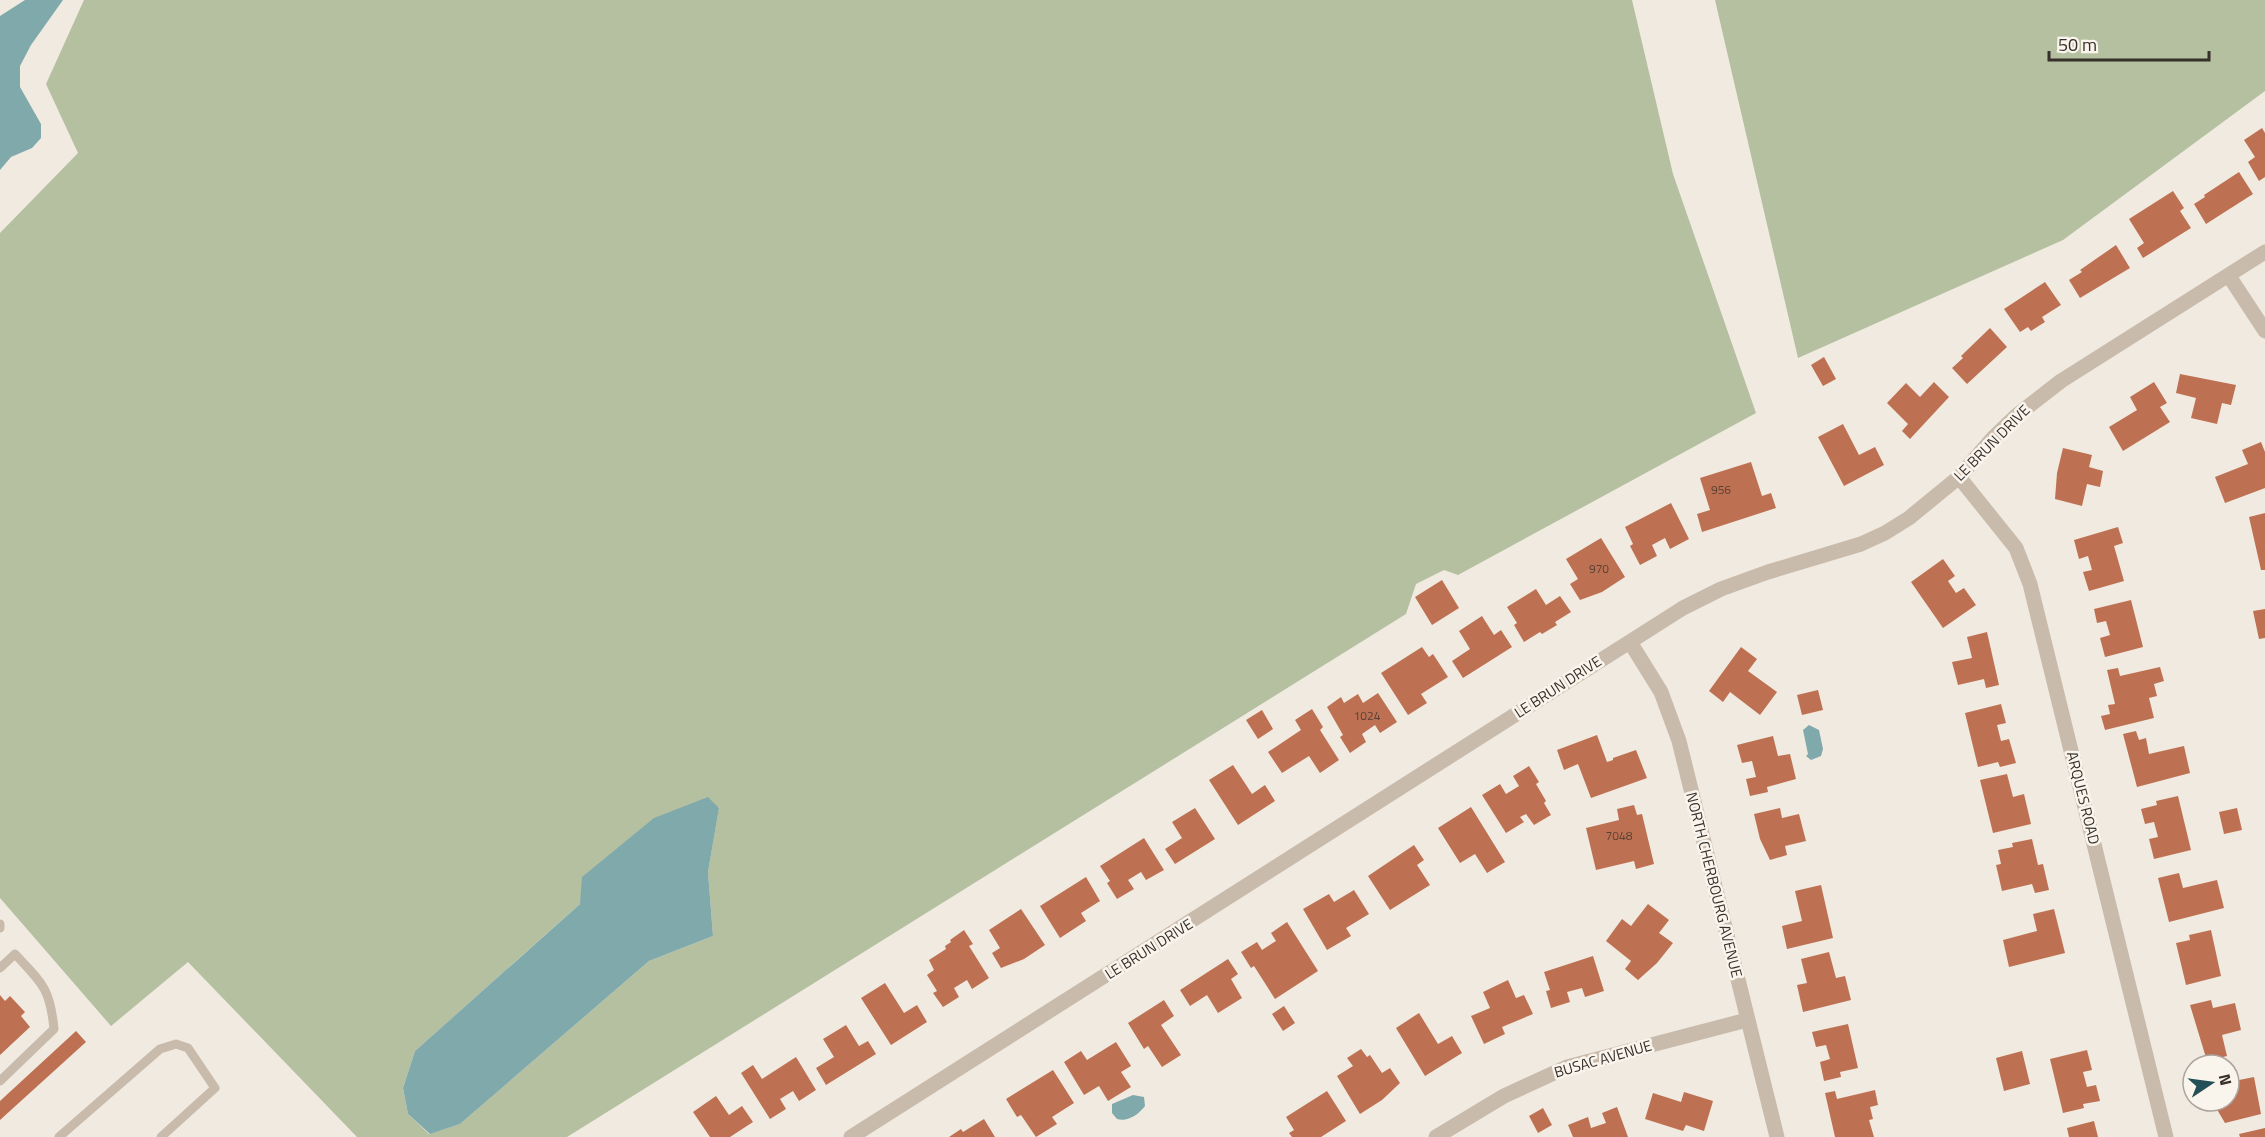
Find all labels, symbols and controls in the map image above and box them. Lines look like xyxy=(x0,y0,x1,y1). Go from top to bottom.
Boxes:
scale bar xyxy=(2049,24,2210,62)
text: 50 m xyxy=(2058,31,2097,58)
street label: LE BRUN DRIVE xyxy=(1948,399,2035,486)
house number: 956 xyxy=(1711,480,1731,499)
house number: 970 xyxy=(1589,559,1609,578)
street label: LE BRUN DRIVE xyxy=(1510,650,1606,723)
house number: 1024 xyxy=(1354,706,1381,725)
street label: ARQUES ROAD xyxy=(2061,749,2106,847)
street label: NORTH CHERBOURG AVENUE xyxy=(1680,790,1749,980)
house number: 7048 xyxy=(1606,826,1633,845)
street label: LE BRUN DRIVE xyxy=(1100,912,1197,985)
street label: BUSAC AVENUE xyxy=(1551,1034,1654,1083)
north arrow xyxy=(2181,1053,2241,1113)
text: N xyxy=(2213,1072,2239,1088)

